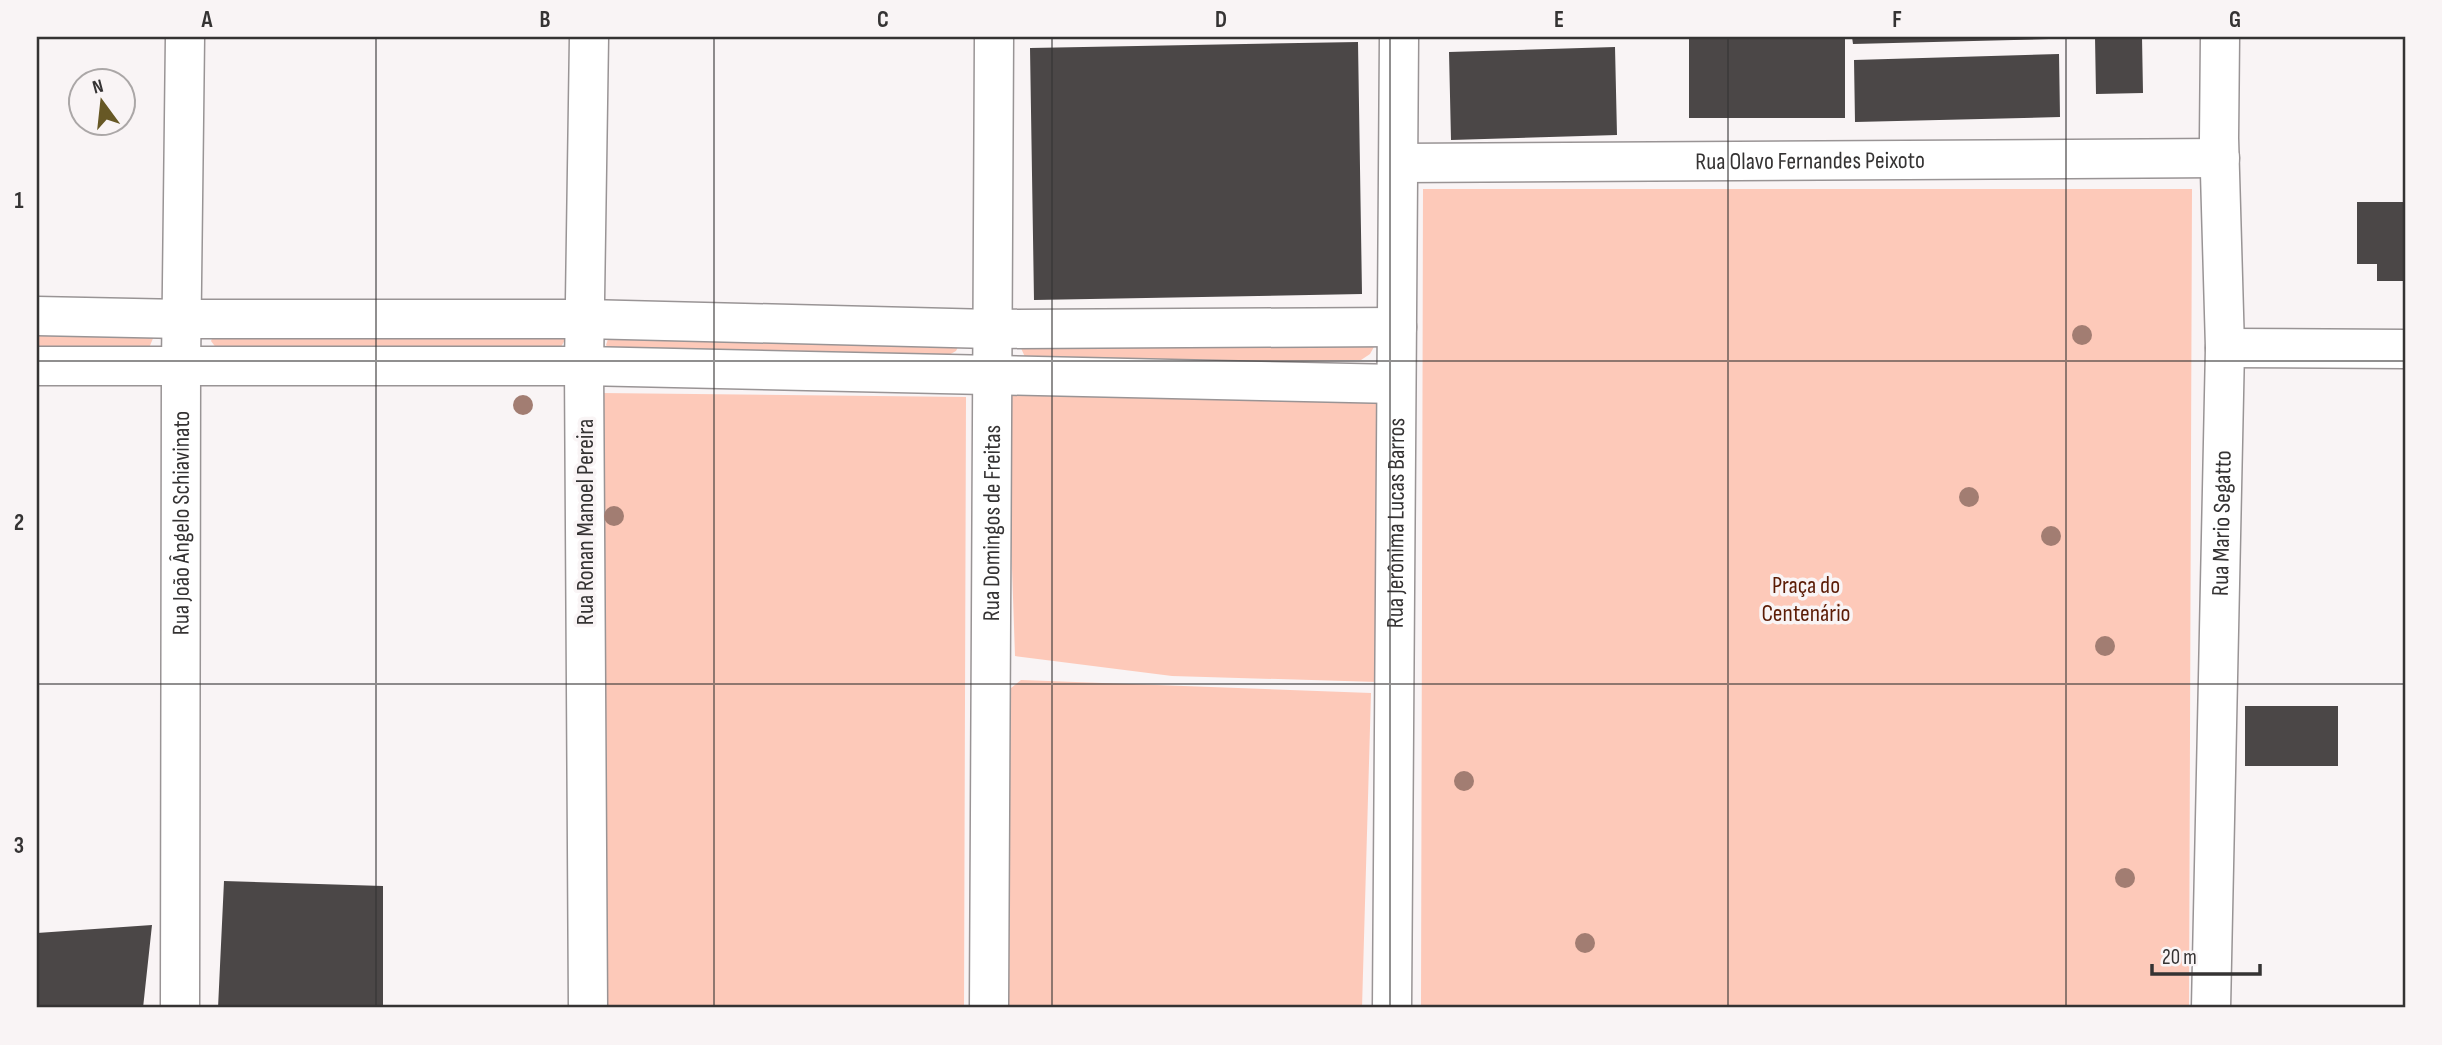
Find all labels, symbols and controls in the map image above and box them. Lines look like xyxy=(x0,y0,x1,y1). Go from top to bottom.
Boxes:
text: A xyxy=(201,6,214,34)
text: B xyxy=(540,6,551,34)
text: C xyxy=(877,6,889,34)
text: D xyxy=(1215,6,1227,34)
text: E xyxy=(1554,6,1564,34)
text: F xyxy=(1892,6,1902,34)
text: G xyxy=(2229,6,2241,34)
north arrow xyxy=(66,66,136,136)
text: N xyxy=(90,75,106,99)
street label: Rua Olavo Fernandes Peixoto xyxy=(1695,145,1925,176)
text: 1 xyxy=(14,187,24,215)
street label: Rua João Ângelo Schiavinato xyxy=(166,411,195,635)
street label: Rua Jerônima Lucas Barros xyxy=(1380,418,1411,628)
street label: Rua Ronan Manoel Pereira xyxy=(571,419,600,625)
street label: Rua Domingos de Freitas xyxy=(976,425,1007,621)
street label: Rua Mario Segatto xyxy=(2205,450,2237,596)
text: 2 xyxy=(14,509,24,537)
park label: Praça do Centenário xyxy=(1761,571,1851,628)
text: 3 xyxy=(14,832,24,860)
scale bar xyxy=(2152,933,2260,977)
text: 20 m xyxy=(2162,945,2197,970)

